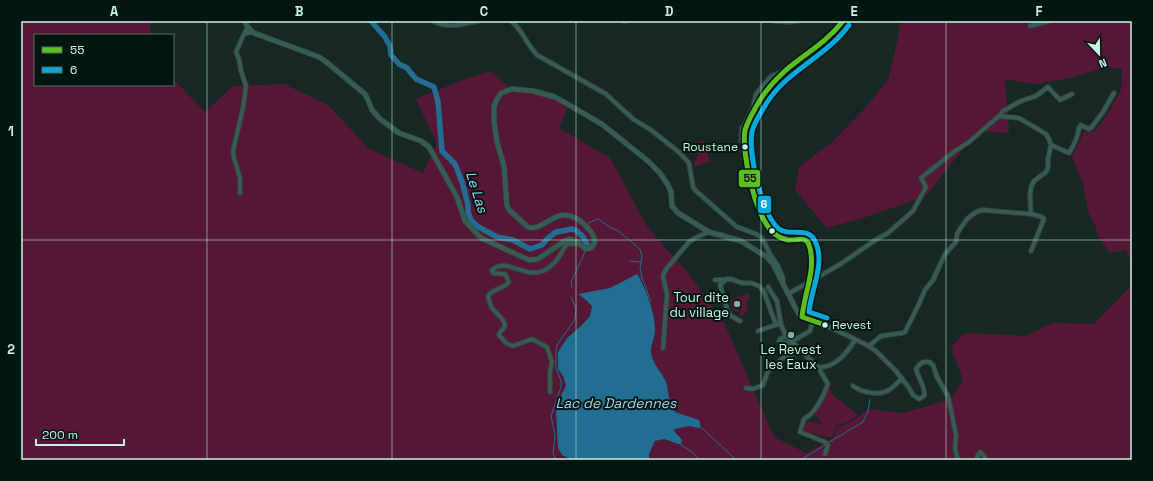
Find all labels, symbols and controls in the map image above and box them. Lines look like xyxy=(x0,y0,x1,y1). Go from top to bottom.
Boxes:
text: A xyxy=(110,3,119,20)
text: B xyxy=(295,3,304,20)
text: C xyxy=(480,3,488,20)
text: D xyxy=(665,3,674,20)
text: E xyxy=(850,3,858,20)
text: F xyxy=(1036,3,1043,20)
legend xyxy=(34,34,174,86)
north arrow xyxy=(1079,34,1119,74)
text: 55 xyxy=(70,42,84,58)
text: N xyxy=(1097,55,1109,71)
text: 6 xyxy=(70,62,77,78)
text: 1 xyxy=(8,123,14,140)
place label: Roustane xyxy=(683,139,738,155)
marker: Roustane xyxy=(740,142,750,152)
water label: Le Las xyxy=(462,169,492,216)
line badge: 55 xyxy=(738,169,761,188)
text: 55 xyxy=(743,171,757,185)
line badge: 6 xyxy=(757,195,772,214)
text: 6 xyxy=(761,197,768,211)
unlabelled marker xyxy=(767,226,777,236)
place label: Tour dite du village xyxy=(669,289,729,321)
marker: Tour dite du village xyxy=(732,299,742,309)
place label: Revest xyxy=(832,317,871,333)
marker: Revest xyxy=(820,320,830,330)
marker: Le Revest les Eaux xyxy=(786,330,796,340)
text: 2 xyxy=(7,341,15,358)
place label: Le Revest les Eaux xyxy=(761,341,821,373)
water label: Lac de Dardennes xyxy=(556,394,677,412)
scale bar xyxy=(36,421,124,447)
text: 200 m xyxy=(42,427,78,443)

